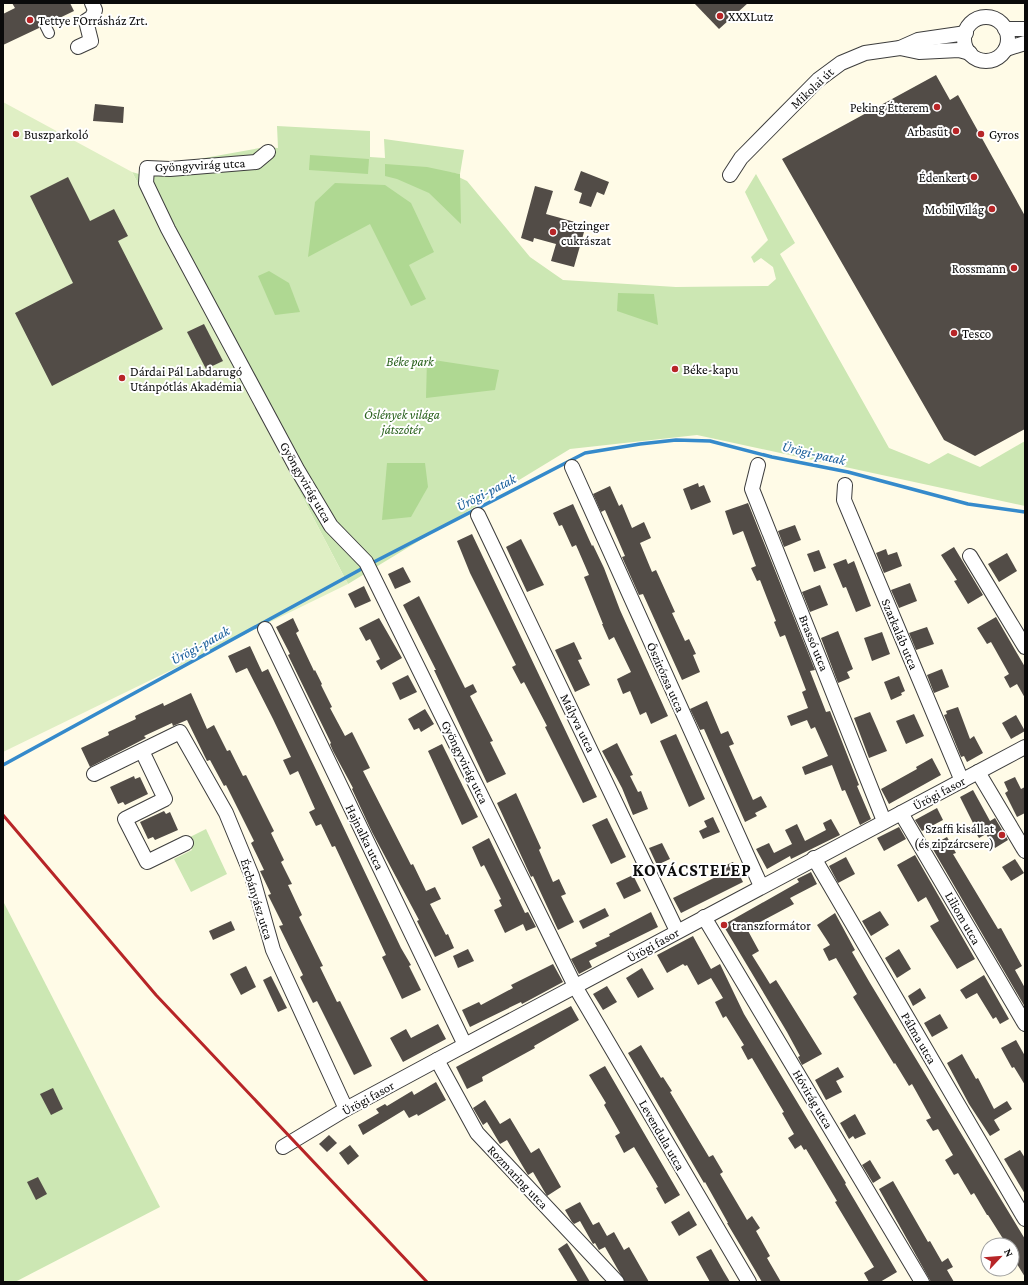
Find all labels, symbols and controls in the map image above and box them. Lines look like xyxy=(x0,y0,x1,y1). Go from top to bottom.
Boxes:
place label: XXXLutz xyxy=(728,9,774,24)
marker: XXXLutz xyxy=(715,11,725,21)
place label: Tettye FOrrásház Zrt. xyxy=(38,13,148,28)
marker: Tettye FOrrásház Zrt. xyxy=(25,15,35,25)
street label: Mikolai út xyxy=(787,64,837,112)
place label: Peking Étterem xyxy=(850,100,930,115)
marker: Peking Étterem xyxy=(932,102,942,112)
place label: Arbasüt xyxy=(907,124,949,139)
marker: Arbasüt xyxy=(951,126,961,136)
place label: Buszparkoló xyxy=(24,127,88,142)
place label: Gyros xyxy=(989,127,1019,142)
marker: Buszparkoló xyxy=(11,129,21,139)
marker: Gyros xyxy=(976,129,986,139)
street label: Gyöngyvirág utca xyxy=(154,155,246,175)
place label: Édenkert xyxy=(919,170,967,185)
marker: Édenkert xyxy=(969,172,979,182)
place label: Mobil Világ xyxy=(924,202,985,217)
marker: Mobil Világ xyxy=(987,204,997,214)
place label: Petzinger cukrászat xyxy=(561,218,612,248)
marker: Petzinger cukrászat xyxy=(548,227,558,237)
place label: Rossmann xyxy=(952,261,1006,276)
marker: Rossmann xyxy=(1009,263,1019,273)
place label: Tesco xyxy=(962,326,991,341)
marker: Tesco xyxy=(949,328,959,338)
park label: Béke park xyxy=(386,354,435,369)
place label: Béke-kapu xyxy=(683,362,738,377)
place label: Dárdai Pál Labdarugó Utánpótlás Akadémia xyxy=(130,364,242,394)
marker: Béke-kapu xyxy=(670,364,680,374)
marker: Dárdai Pál Labdarugó Utánpótlás Akadémia xyxy=(117,373,127,383)
park label: Őslények világa játszótér xyxy=(364,407,440,438)
water label: Ürögi-patak xyxy=(781,438,848,468)
street label: Gyöngyvirág utca xyxy=(277,439,335,525)
water label: Ürögi-patak xyxy=(453,470,519,514)
street label: Szarkaláb utca xyxy=(878,596,922,672)
street label: Brassó utca xyxy=(796,613,832,673)
water label: Ürögi-patak xyxy=(168,622,233,668)
street label: Őszirózsa utca xyxy=(644,640,688,714)
street label: Mályva utca xyxy=(557,691,599,755)
street label: Gyöngyvirág utca xyxy=(438,718,492,806)
street label: Ürögi fasor xyxy=(910,773,968,813)
street label: Hajnalka utca xyxy=(342,802,387,873)
place label: Szaffi kisállat (és zipzárcsere) xyxy=(914,821,995,852)
marker: Szaffi kisállat (és zipzárcsere) xyxy=(997,830,1007,840)
street label: Ércbányász utca xyxy=(238,857,276,941)
district label: KOVÁCSTELEP xyxy=(632,861,752,880)
street label: Liliom utca xyxy=(942,889,984,947)
place label: transzformátor xyxy=(732,918,811,933)
marker: transzformátor xyxy=(719,920,729,930)
street label: Ürögi fasor xyxy=(624,924,682,965)
street label: Pálma utca xyxy=(898,1009,940,1067)
street label: Hóvirág utca xyxy=(790,1067,836,1131)
street label: Ürögi fasor xyxy=(339,1077,397,1118)
street label: Levendula utca xyxy=(636,1097,688,1173)
street label: Rozmaring utca xyxy=(485,1142,551,1212)
north arrow xyxy=(980,1237,1020,1277)
text: N xyxy=(1002,1247,1016,1259)

